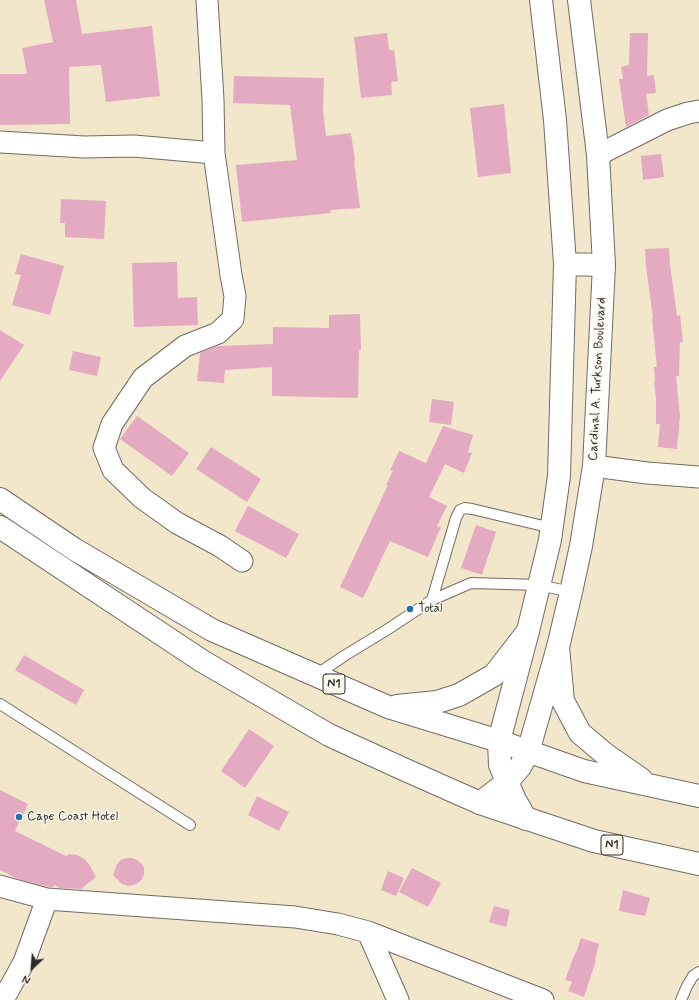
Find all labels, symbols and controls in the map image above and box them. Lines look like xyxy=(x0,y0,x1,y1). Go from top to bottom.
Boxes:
street label: Cardinal A. Turkson Boulevard xyxy=(586,297,610,461)
place label: Total xyxy=(418,601,442,617)
marker: Total xyxy=(405,604,415,614)
road number: N1 xyxy=(323,674,345,694)
place label: Cape Coast Hotel xyxy=(27,809,118,825)
marker: Cape Coast Hotel xyxy=(14,812,24,822)
road number: N1 xyxy=(601,835,623,855)
north arrow xyxy=(12,948,52,988)
text: N xyxy=(20,971,33,987)

